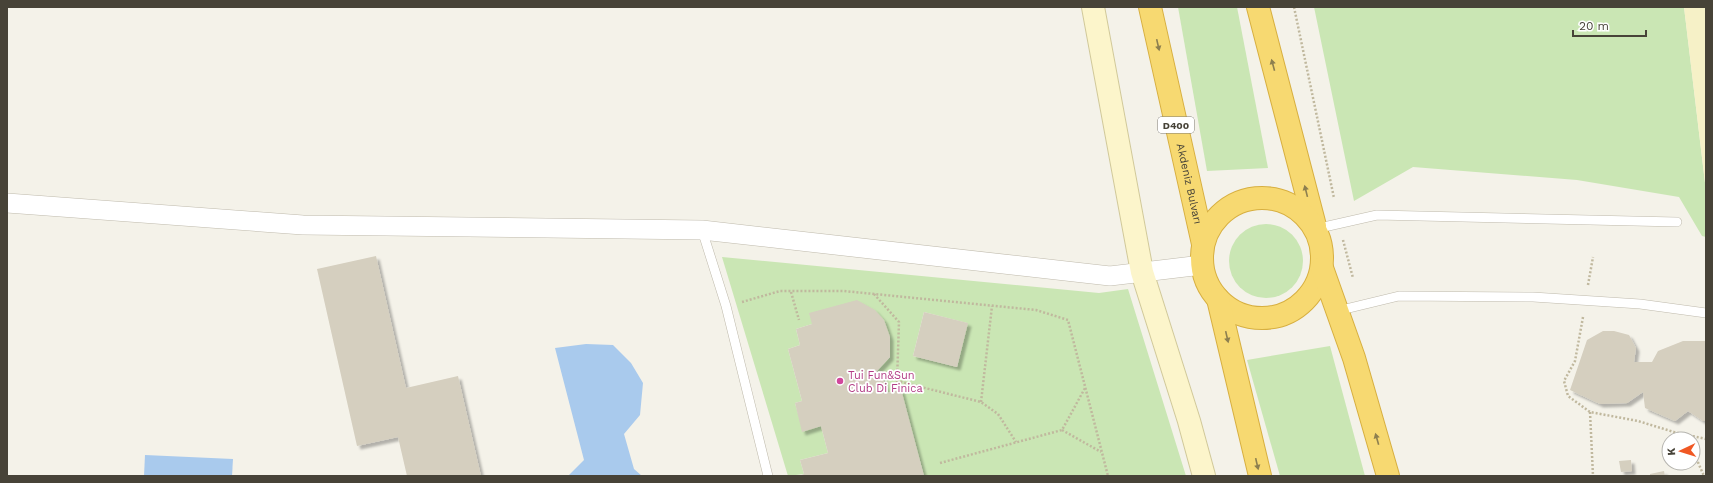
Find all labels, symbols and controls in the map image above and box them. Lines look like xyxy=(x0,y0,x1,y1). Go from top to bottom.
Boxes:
scale bar xyxy=(1573,12,1646,38)
text: 20 m xyxy=(1579,19,1609,33)
one-way arrow xyxy=(1156,39,1162,51)
one-way arrow xyxy=(1270,59,1276,71)
road number: D400 xyxy=(1158,117,1194,133)
street label: Akdeniz Bulvarı xyxy=(1174,142,1205,225)
one-way arrow xyxy=(1303,185,1309,197)
one-way arrow xyxy=(1225,331,1231,343)
place label: Tui Fun&Sun Club Di Finica xyxy=(848,369,923,395)
marker: Tui Fun&Sun Club Di Finica xyxy=(835,376,845,386)
north arrow xyxy=(1661,431,1701,471)
one-way arrow xyxy=(1374,432,1380,444)
text: K xyxy=(1665,447,1678,456)
one-way arrow xyxy=(1255,457,1261,470)

